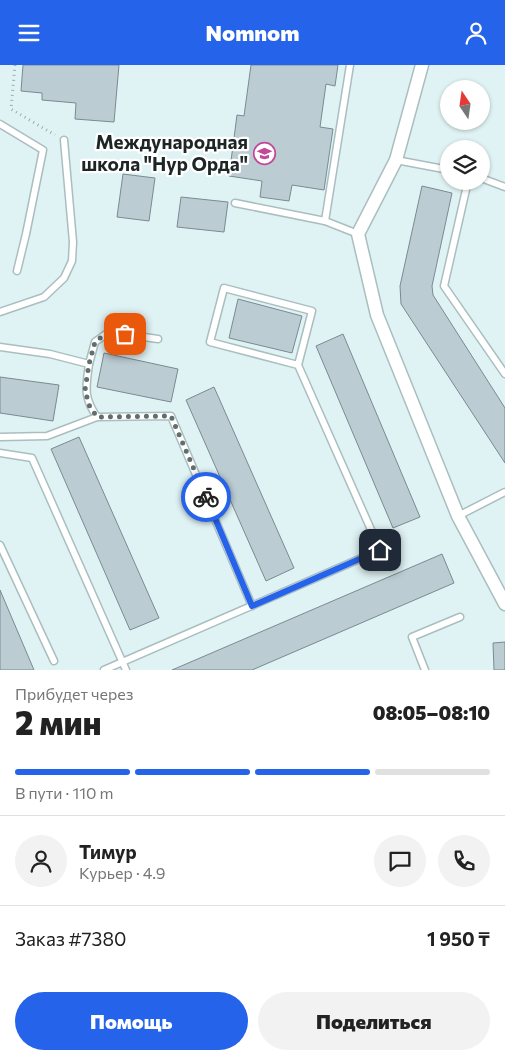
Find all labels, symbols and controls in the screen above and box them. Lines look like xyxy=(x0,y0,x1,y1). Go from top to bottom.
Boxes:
icon: menu xyxy=(15,19,43,47)
text: Nomnom xyxy=(206,19,299,46)
icon: person xyxy=(462,19,490,47)
north arrow xyxy=(440,80,490,130)
map controls xyxy=(440,80,490,190)
place label: Международная школа "Нур Орда" xyxy=(81,130,248,175)
button: layers xyxy=(440,140,490,190)
school or university icon: Международная школа "Нур Орда" xyxy=(252,141,276,165)
pin xyxy=(104,313,146,355)
icon: bag xyxy=(111,320,139,348)
courier xyxy=(181,472,231,522)
icon: bike xyxy=(192,483,220,511)
pin xyxy=(359,529,401,571)
icon: home xyxy=(366,536,394,564)
text: Прибудет через xyxy=(15,684,134,703)
text: 08:05–08:10 xyxy=(373,701,490,724)
text: 2 мин xyxy=(15,702,101,742)
text: В пути · 110 m xyxy=(15,783,114,802)
button: person xyxy=(15,835,67,887)
button: chat xyxy=(374,835,426,887)
button: phone xyxy=(438,835,490,887)
text: Тимур xyxy=(79,840,137,863)
text: Курьер · 4.9 xyxy=(79,863,165,882)
text: Заказ #7380 xyxy=(15,927,126,950)
text: 1 950 ₸ xyxy=(427,927,490,950)
button: Помощь xyxy=(15,992,248,1050)
button: Поделиться xyxy=(258,992,490,1050)

